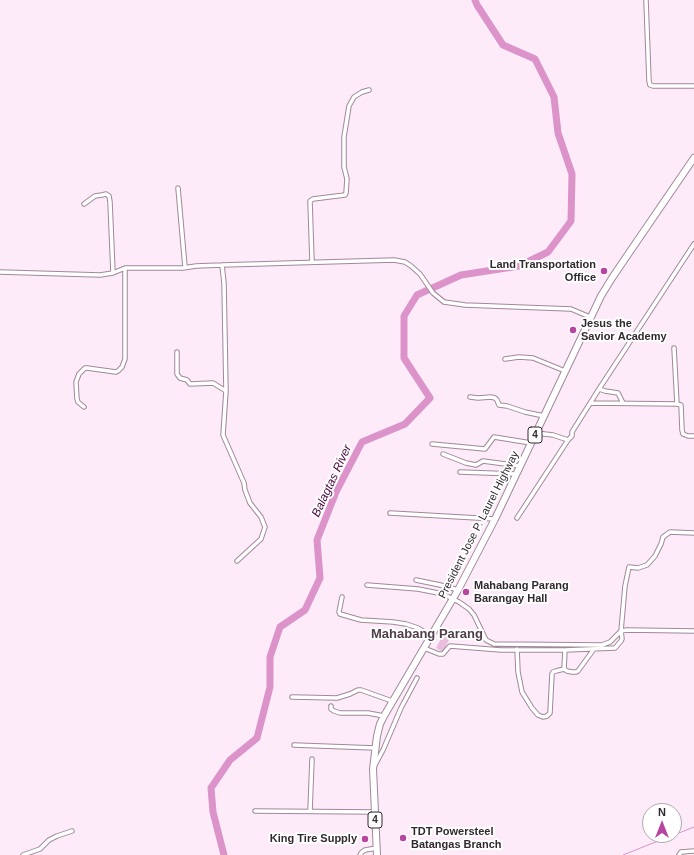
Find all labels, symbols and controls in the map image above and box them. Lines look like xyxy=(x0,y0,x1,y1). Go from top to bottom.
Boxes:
place label: Land Transportation Office xyxy=(490,258,596,284)
marker: Land Transportation Office xyxy=(599,266,609,276)
place label: Jesus the Savior Academy xyxy=(581,317,667,343)
marker: Jesus the Savior Academy xyxy=(568,325,578,335)
road number: 4 xyxy=(528,427,542,443)
water label: Balagtas River xyxy=(309,443,355,519)
street label: President Jose P. Laurel Highway xyxy=(436,449,522,601)
place label: Mahabang Parang Barangay Hall xyxy=(474,579,569,605)
marker: Mahabang Parang Barangay Hall xyxy=(461,587,471,597)
district label: Mahabang Parang xyxy=(371,626,483,642)
north arrow xyxy=(642,803,682,843)
text: N xyxy=(658,806,666,818)
road number: 4 xyxy=(368,812,382,828)
place label: TDT Powersteel Batangas Branch xyxy=(411,825,501,851)
place label: King Tire Supply xyxy=(270,832,357,846)
marker: TDT Powersteel Batangas Branch xyxy=(398,833,408,843)
marker: King Tire Supply xyxy=(360,834,370,844)

